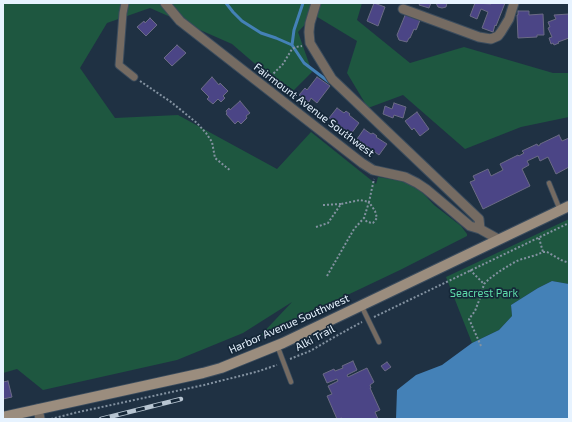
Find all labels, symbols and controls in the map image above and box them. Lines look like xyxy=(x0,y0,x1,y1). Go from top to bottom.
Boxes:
street label: Fairmount Avenue Southwest xyxy=(251,60,377,160)
park label: Seacrest Park xyxy=(450,286,518,300)
street label: Harbor Avenue Southwest xyxy=(227,291,351,357)
street label: Alki Trail xyxy=(293,322,337,354)

